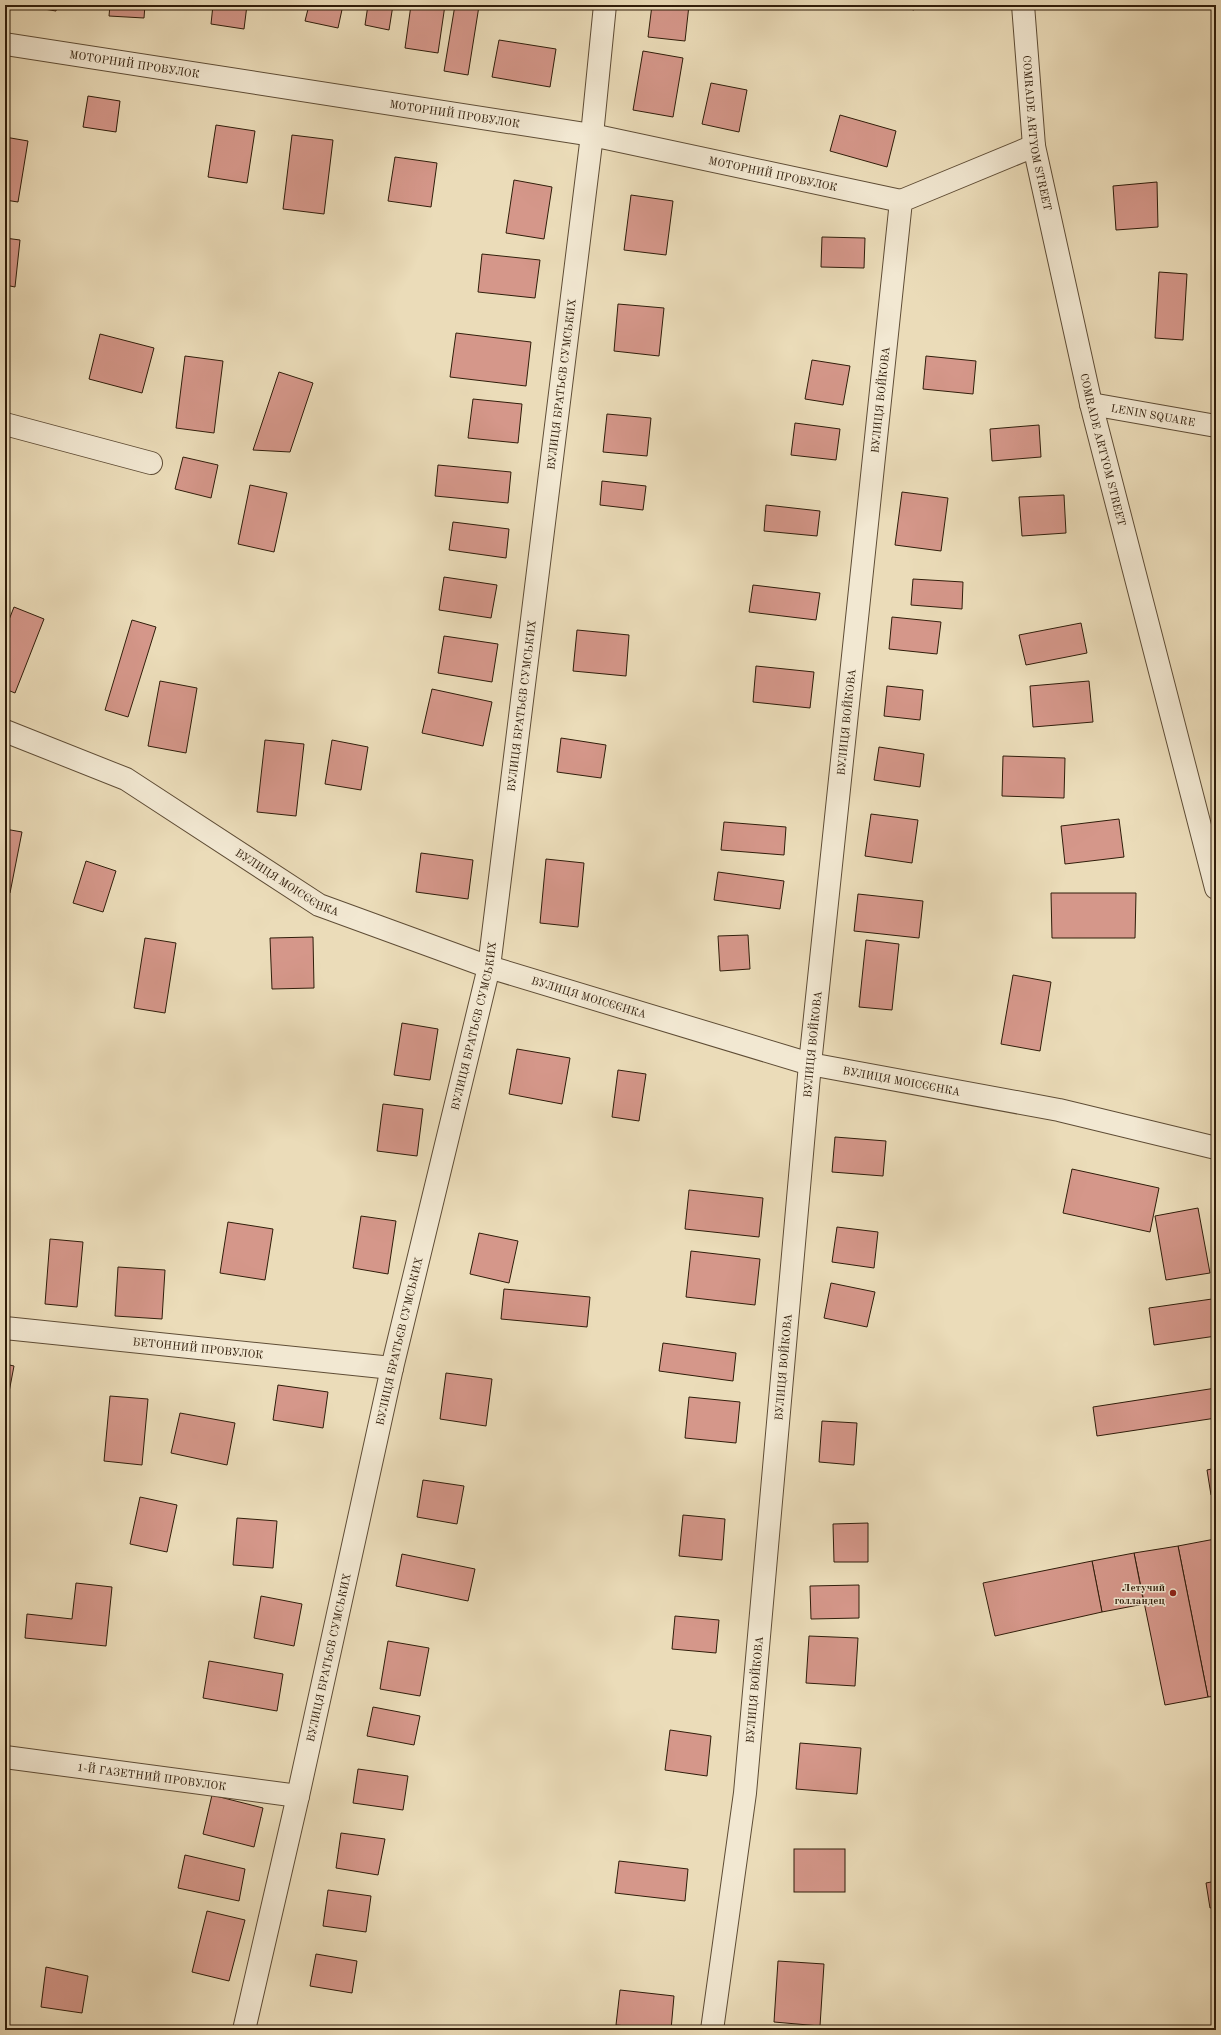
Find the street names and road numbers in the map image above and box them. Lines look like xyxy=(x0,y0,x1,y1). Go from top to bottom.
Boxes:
street label: МОТОРНИЙ ПРОВУЛОК xyxy=(68,50,200,81)
street label: COMRADE ARTYOM STREET xyxy=(1020,55,1052,212)
street label: МОТОРНИЙ ПРОВУЛОК xyxy=(389,100,520,131)
street label: МОТОРНИЙ ПРОВУЛОК xyxy=(707,156,838,194)
street label: ВУЛИЦЯ БРАТЬЄВ СУМСЬКИХ xyxy=(547,298,579,471)
street label: ВУЛИЦЯ ВОЙКОВА xyxy=(870,346,893,454)
street label: COMRADE ARTYOM STREET xyxy=(1077,373,1126,528)
street label: LENIN SQUARE xyxy=(1110,404,1196,429)
street label: ВУЛИЦЯ БРАТЬЄВ СУМСЬКИХ xyxy=(507,620,539,792)
street label: ВУЛИЦЯ ВОЙКОВА xyxy=(836,668,859,776)
street label: ВУЛИЦЯ МОІСЄЄНКА xyxy=(233,848,341,919)
street label: ВУЛИЦЯ БРАТЬЄВ СУМСЬКИХ xyxy=(451,941,499,1112)
street label: ВУЛИЦЯ МОІСЄЄНКА xyxy=(530,976,648,1021)
street label: ВУЛИЦЯ ВОЙКОВА xyxy=(803,990,825,1098)
street label: ВУЛИЦЯ МОІСЄЄНКА xyxy=(841,1066,962,1099)
street label: ВУЛИЦЯ БРАТЬЄВ СУМСЬКИХ xyxy=(376,1256,426,1427)
street label: ВУЛИЦЯ ВОЙКОВА xyxy=(774,1313,795,1421)
street label: БЕТОННИЙ ПРОВУЛОК xyxy=(132,1337,264,1362)
street label: ВУЛИЦЯ БРАТЬЄВ СУМСЬКИХ xyxy=(306,1572,354,1743)
street label: ВУЛИЦЯ ВОЙКОВА xyxy=(745,1635,766,1744)
street label: 1-Й ГАЗЕТНИЙ ПРОВУЛОК xyxy=(76,1762,227,1793)

